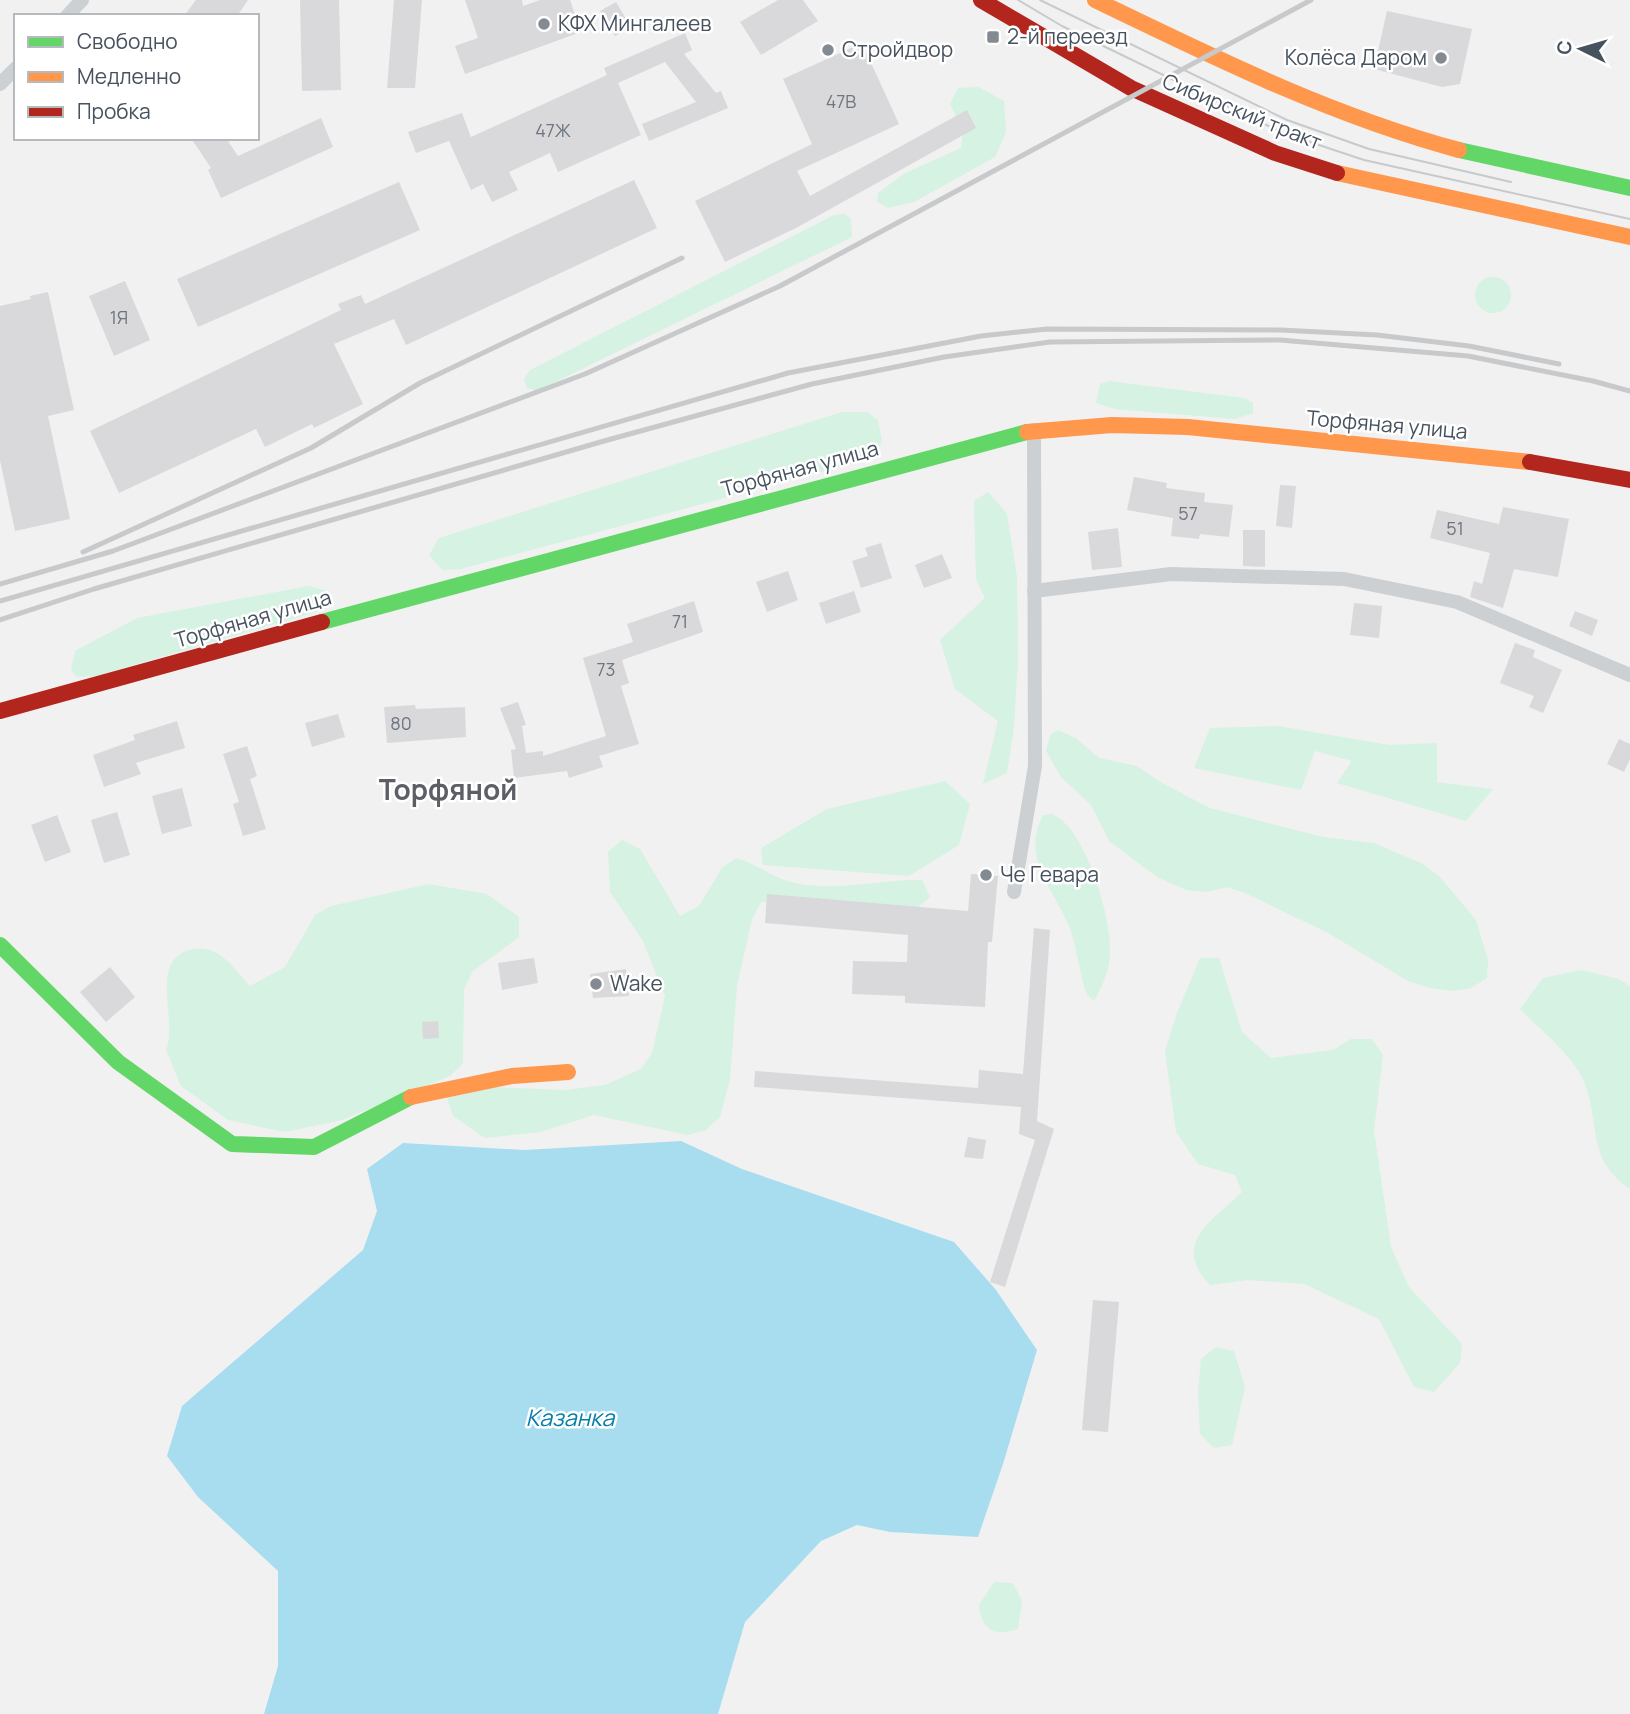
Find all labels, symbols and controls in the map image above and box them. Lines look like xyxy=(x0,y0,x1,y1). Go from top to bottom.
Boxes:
place label: КФХ Мингалеев xyxy=(558,9,711,37)
legend xyxy=(14,14,259,140)
north arrow xyxy=(1546,14,1616,84)
marker: КФХ Мингалеев xyxy=(536,16,552,32)
place label: 2-й переезд xyxy=(1007,22,1128,50)
text: Свободно xyxy=(77,27,178,55)
marker: 2-й переезд xyxy=(985,29,1001,45)
place label: Стройдвор xyxy=(842,35,953,63)
text: С xyxy=(1551,39,1578,56)
marker: Стройдвор xyxy=(820,42,836,58)
place label: Колёса Даром xyxy=(1285,43,1427,71)
marker: Колёса Даром xyxy=(1433,50,1449,66)
text: Медленно xyxy=(77,62,181,90)
street label: Сибирский тракт xyxy=(1159,66,1327,156)
house number: 47В xyxy=(826,89,856,113)
text: Пробка xyxy=(77,97,151,125)
house number: 47Ж xyxy=(535,118,571,142)
house number: 1Я xyxy=(110,305,128,329)
street label: Торфяная улица xyxy=(1305,403,1469,445)
street label: Торфяная улица xyxy=(718,434,881,502)
house number: 57 xyxy=(1178,501,1198,525)
house number: 51 xyxy=(1446,516,1464,540)
street label: Торфяная улица xyxy=(171,582,334,654)
house number: 71 xyxy=(672,609,688,633)
house number: 73 xyxy=(597,657,616,681)
house number: 80 xyxy=(390,711,412,735)
district label: Торфяной xyxy=(379,770,517,808)
place label: Че Гевара xyxy=(1000,860,1099,888)
marker: Че Гевара xyxy=(978,867,994,883)
place label: Wake xyxy=(610,969,663,997)
marker: Wake xyxy=(588,976,604,992)
water label: Казанка xyxy=(526,1401,616,1433)

